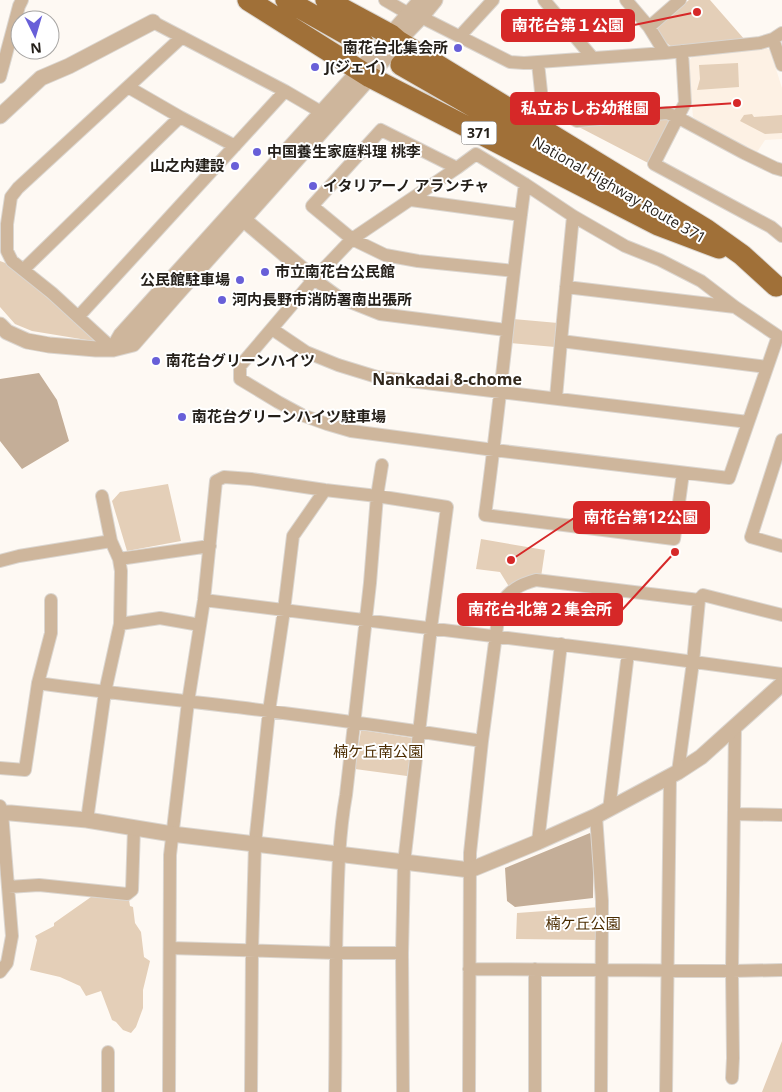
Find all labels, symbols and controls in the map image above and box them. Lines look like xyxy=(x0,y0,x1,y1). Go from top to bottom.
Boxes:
north arrow xyxy=(10,10,60,60)
callout: 南花台第１公園 xyxy=(502,10,634,41)
text: 南花台第１公園 xyxy=(512,14,624,36)
place label: 南花台北集会所 xyxy=(343,37,448,57)
text: N xyxy=(30,38,43,58)
marker: 南花台北集会所 xyxy=(452,42,464,54)
place label: J(ジェイ) xyxy=(323,56,385,76)
marker: J(ジェイ) xyxy=(309,61,321,73)
callout: 私立おしお幼稚園 xyxy=(511,93,659,124)
text: 私立おしお幼稚園 xyxy=(521,97,649,119)
road number: 371 xyxy=(462,122,496,144)
street label: National Highway Route 371 xyxy=(529,131,710,247)
place label: 中国養生家庭料理 桃李 xyxy=(267,141,421,161)
marker: 中国養生家庭料理 桃李 xyxy=(251,146,263,158)
place label: 山之内建設 xyxy=(150,155,225,175)
marker: 山之内建設 xyxy=(229,160,241,172)
place label: イタリアーノ アランチャ xyxy=(323,175,489,195)
marker: イタリアーノ アランチャ xyxy=(307,180,319,192)
place label: 市立南花台公民館 xyxy=(275,261,395,281)
marker: 市立南花台公民館 xyxy=(259,266,271,278)
place label: 公民館駐車場 xyxy=(140,269,230,289)
marker: 公民館駐車場 xyxy=(234,274,246,286)
place label: 河内長野市消防署南出張所 xyxy=(232,289,412,309)
marker: 河内長野市消防署南出張所 xyxy=(216,294,228,306)
place label: 南花台グリーンハイツ xyxy=(166,350,315,370)
marker: 南花台グリーンハイツ xyxy=(150,355,162,367)
district label: Nankadai 8-chome xyxy=(372,368,522,390)
place label: 南花台グリーンハイツ駐車場 xyxy=(192,406,386,426)
marker: 南花台グリーンハイツ駐車場 xyxy=(176,411,188,423)
callout: 南花台第12公園 xyxy=(574,502,709,533)
text: 南花台第12公園 xyxy=(584,506,698,528)
callout: 南花台北第２集会所 xyxy=(458,594,622,625)
text: 南花台北第２集会所 xyxy=(468,598,612,620)
park label: 楠ケ丘南公園 xyxy=(333,741,423,761)
park label: 楠ケ丘公園 xyxy=(545,913,621,933)

